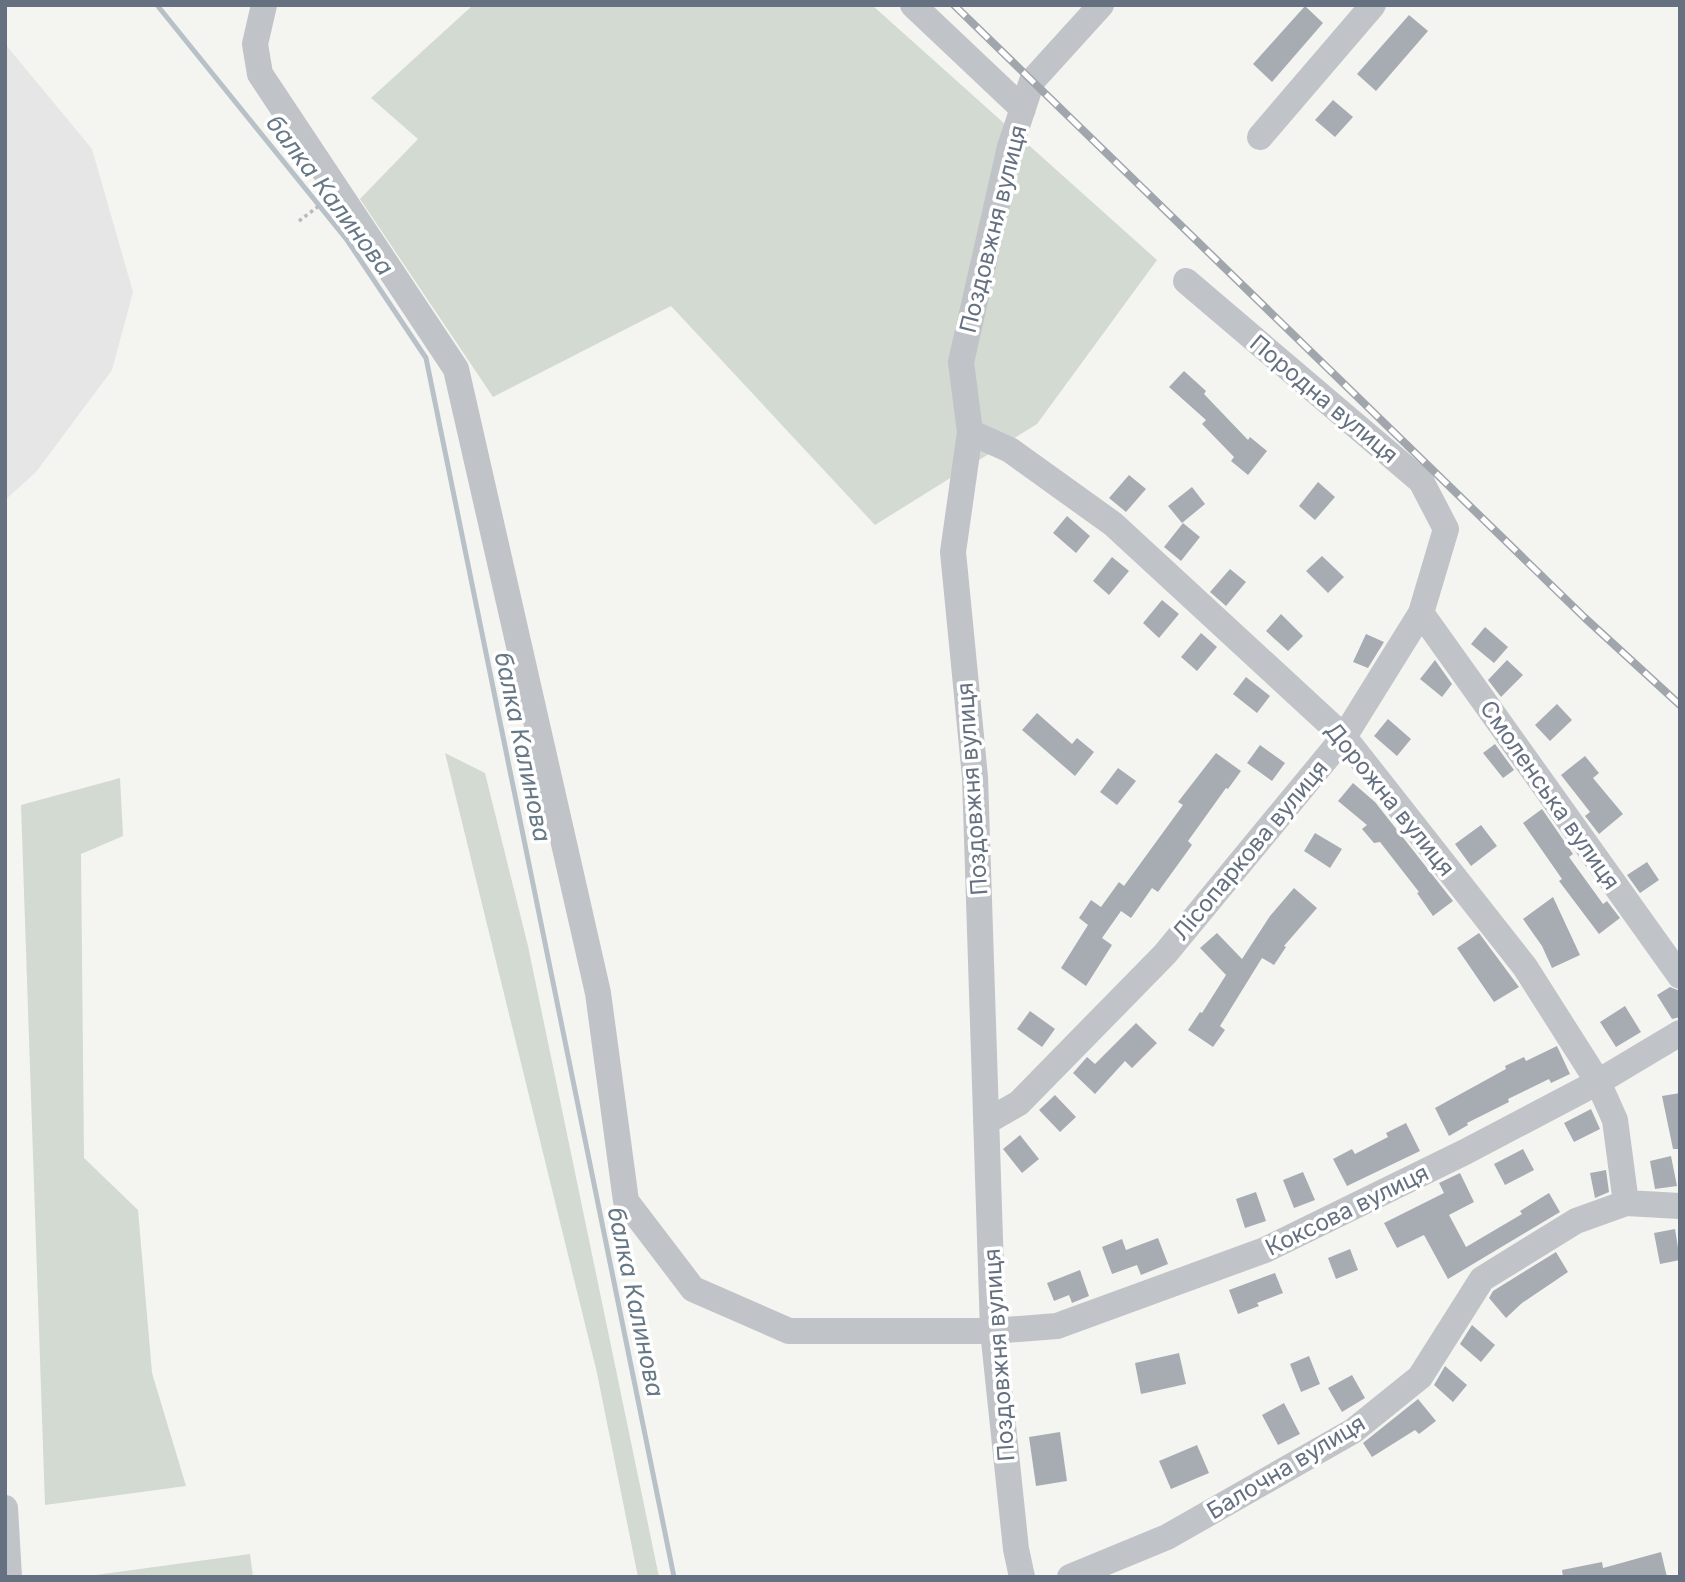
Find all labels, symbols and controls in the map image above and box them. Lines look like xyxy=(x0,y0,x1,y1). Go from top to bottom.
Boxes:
water label: балка Калинова xyxy=(260,109,400,281)
street label: Поздовжня вулиця xyxy=(954,122,1032,336)
street label: Породна вулиця xyxy=(1244,329,1404,469)
water label: балка Калинова xyxy=(489,650,557,844)
street label: Поздовжня вулиця xyxy=(951,682,993,896)
street label: Смоленська вулиця xyxy=(1474,695,1626,895)
street label: Дорожна вулиця xyxy=(1319,716,1461,882)
street label: Лісопаркова вулиця xyxy=(1166,754,1334,946)
street label: Коксова вулиця xyxy=(1261,1158,1433,1262)
water label: балка Калинова xyxy=(602,1205,670,1399)
street label: Поздовжня вулиця xyxy=(978,1248,1020,1462)
street label: Балочна вулиця xyxy=(1202,1409,1370,1525)

